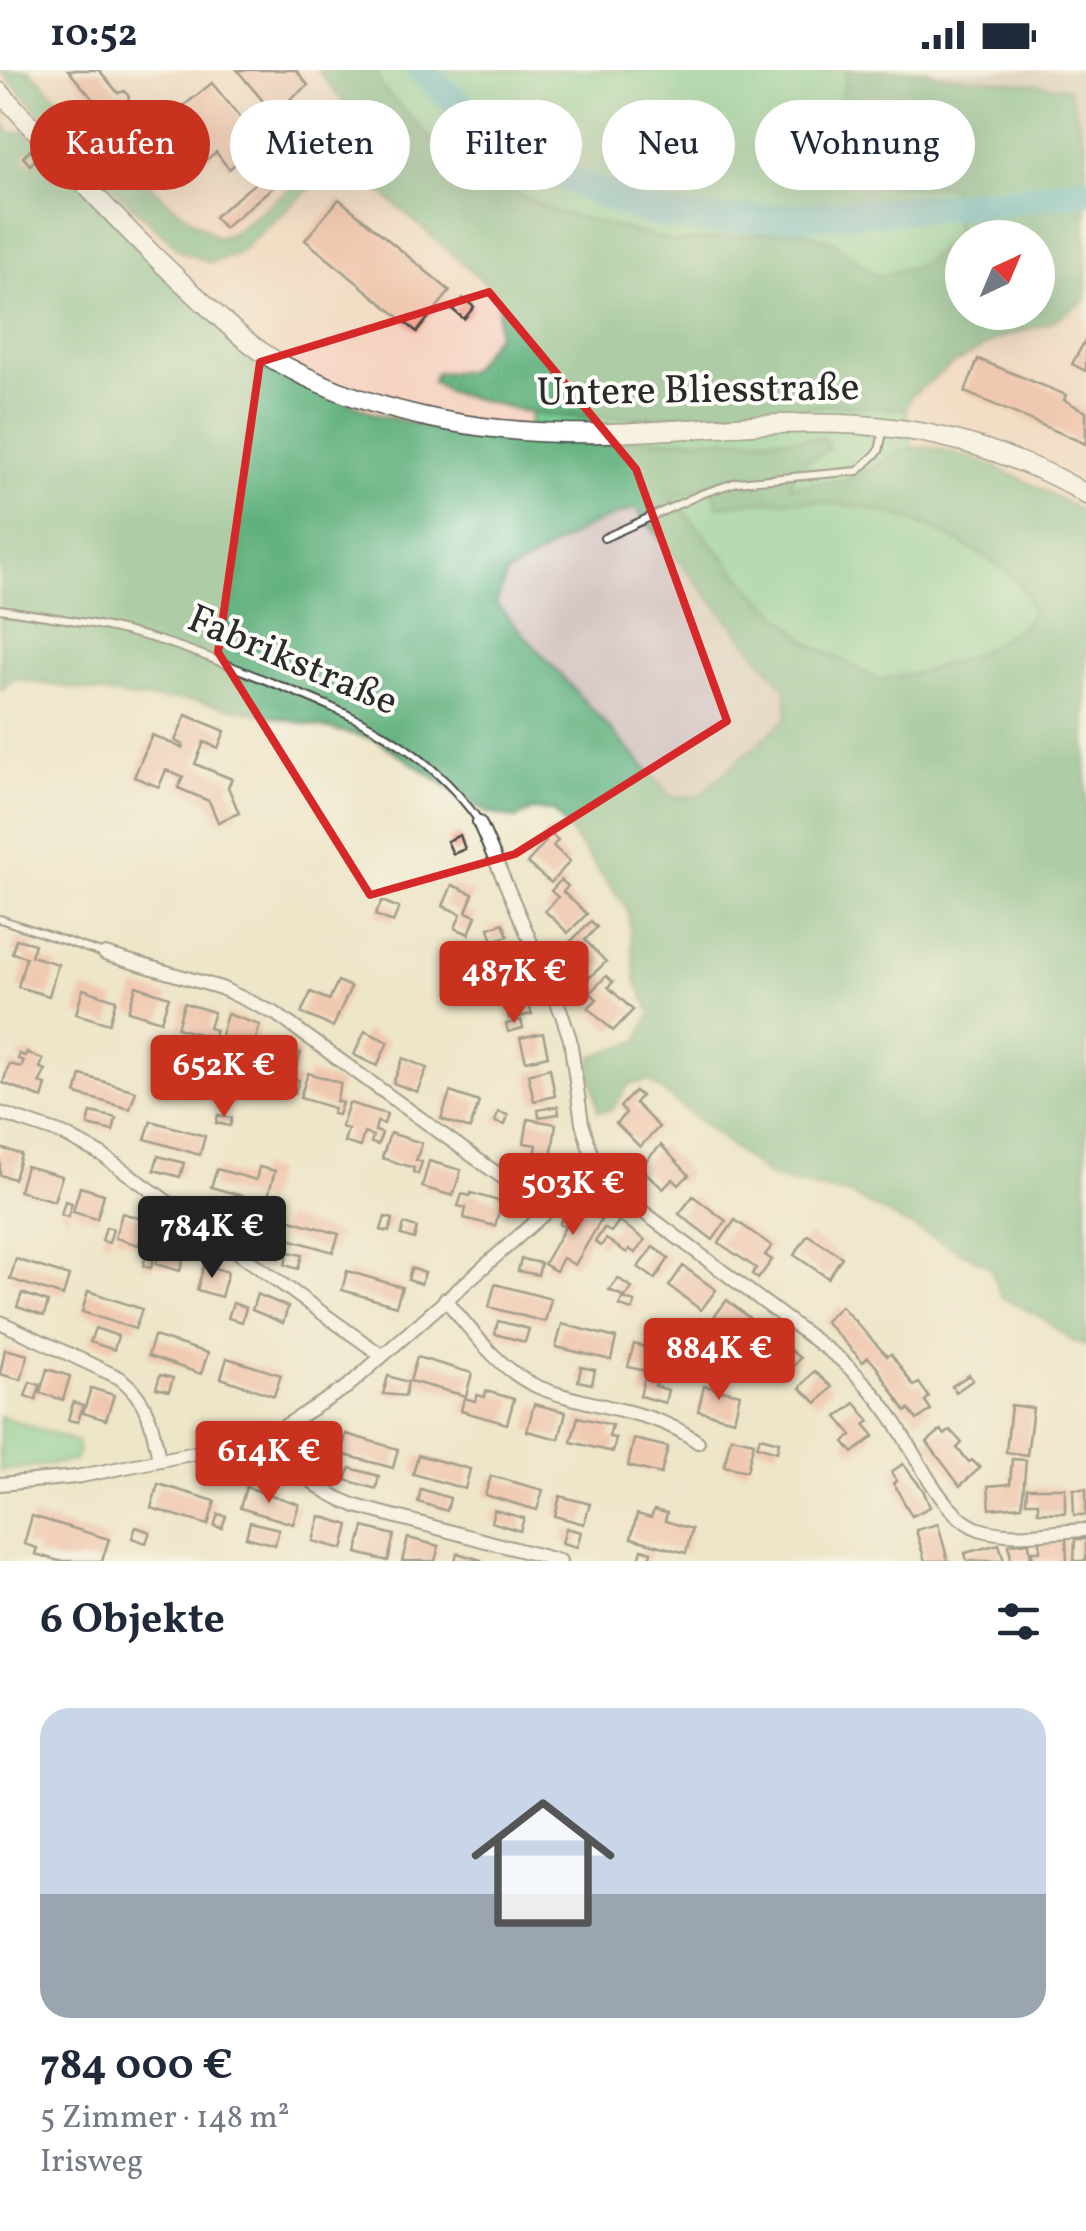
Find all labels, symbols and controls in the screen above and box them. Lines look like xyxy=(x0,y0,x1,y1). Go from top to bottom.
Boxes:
text: 10:52 xyxy=(50,9,138,62)
chip: Kaufen xyxy=(30,100,210,190)
chip: Mieten xyxy=(230,100,410,190)
chip: Filter xyxy=(430,100,582,190)
chip: Neu xyxy=(602,100,735,190)
chip: Wohnung xyxy=(755,100,975,190)
north arrow xyxy=(945,220,1055,330)
map controls xyxy=(945,220,1055,330)
street label: Untere Bliesstraße xyxy=(536,361,860,423)
street label: Fabrikstraße xyxy=(178,593,406,731)
pin: 487K € xyxy=(433,941,595,1026)
text: 487K € xyxy=(462,951,566,995)
pin: 652K € xyxy=(143,1035,305,1120)
text: 652K € xyxy=(173,1045,275,1089)
pin: 503K € xyxy=(492,1153,654,1238)
text: 503K € xyxy=(521,1163,625,1207)
pin: 784K € xyxy=(131,1196,293,1281)
text: 784K € xyxy=(160,1206,264,1250)
pin: 884K € xyxy=(638,1318,800,1403)
text: 884K € xyxy=(666,1328,772,1372)
pin: 614K € xyxy=(188,1421,350,1506)
text: 614K € xyxy=(218,1431,320,1475)
text: 6 Objekte xyxy=(40,1592,225,1651)
icon: filters xyxy=(991,1594,1046,1649)
icon: home xyxy=(453,1773,633,1953)
text: 784 000 € xyxy=(40,2038,233,2097)
text: 5 Zimmer · 148 m² xyxy=(40,2097,290,2141)
text: Irisweg xyxy=(40,2141,143,2185)

